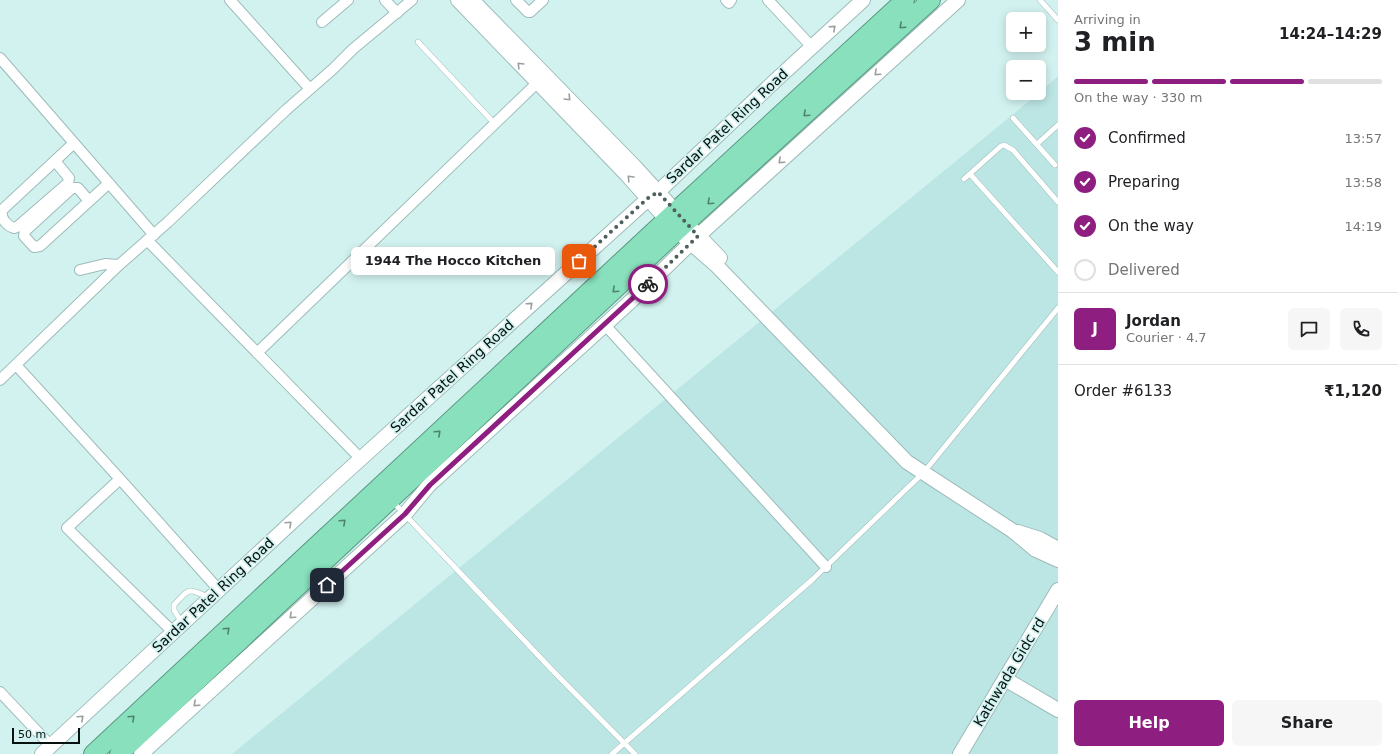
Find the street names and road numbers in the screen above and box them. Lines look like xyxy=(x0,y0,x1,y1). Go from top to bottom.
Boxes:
street label: Sardar Patel Ring Road xyxy=(663,65,791,187)
street label: Sardar Patel Ring Road xyxy=(387,316,517,436)
street label: Sardar Patel Ring Road xyxy=(149,534,277,656)
street label: Kathwada Gidc rd xyxy=(970,615,1048,729)

